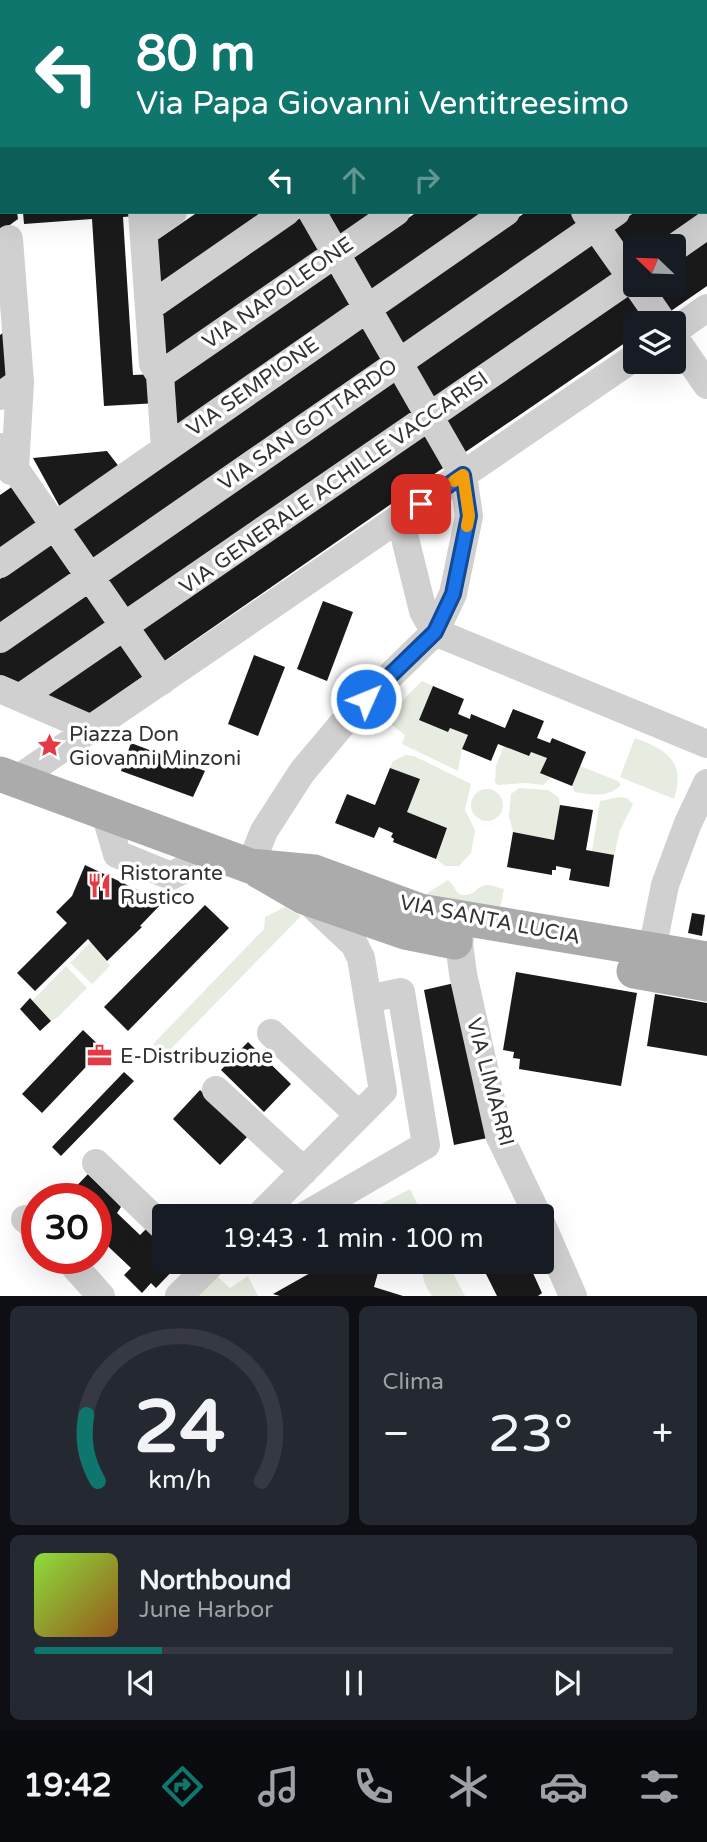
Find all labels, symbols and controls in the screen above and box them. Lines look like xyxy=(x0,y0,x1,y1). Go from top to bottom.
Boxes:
text: 80 m xyxy=(136,25,255,84)
icon: left xyxy=(21,28,112,119)
text: Via Papa Giovanni Ventitreesimo xyxy=(136,85,629,123)
icon: left xyxy=(262,161,300,199)
icon: ahead xyxy=(335,161,373,199)
icon: right xyxy=(408,161,446,199)
street label: VIA NAPOLEONE xyxy=(198,232,358,354)
north arrow xyxy=(623,234,686,298)
map controls xyxy=(623,234,686,374)
button: layers xyxy=(623,311,686,374)
street label: VIA SEMPIONE xyxy=(182,332,324,442)
street label: VIA SAN GOTTARDO xyxy=(214,354,402,496)
street label: VIA GENERALE ACHILLE VACCARISI xyxy=(175,366,493,600)
pin xyxy=(391,474,451,534)
icon: arrive xyxy=(402,485,440,523)
position arrow xyxy=(329,662,403,736)
place label: Piazza Don Giovanni Minzoni xyxy=(69,722,241,771)
place icon: Piazza Don Giovanni Minzoni xyxy=(35,732,63,760)
place label: Ristorante Rustico xyxy=(120,861,223,910)
restaurant icon: Ristorante Rustico xyxy=(86,871,114,899)
street label: VIA SANTA LUCIA xyxy=(397,890,583,950)
street label: VIA LIMARRI xyxy=(461,1015,519,1149)
office icon: E-Distribuzione xyxy=(86,1042,114,1070)
place label: E-Distribuzione xyxy=(120,1044,273,1069)
speed limit sign: 30 xyxy=(21,1183,112,1274)
text: 19:43 · 1 min · 100 m xyxy=(222,1223,484,1254)
text: Clima xyxy=(383,1368,444,1396)
text: 24 xyxy=(134,1385,225,1473)
text: 23° xyxy=(488,1403,573,1466)
text: − xyxy=(383,1411,410,1457)
text: + xyxy=(652,1411,673,1457)
text: km/h xyxy=(148,1465,211,1495)
text: Northbound xyxy=(139,1565,291,1596)
text: June Harbor xyxy=(139,1596,273,1624)
icon: previous xyxy=(122,1664,160,1702)
icon: pause xyxy=(335,1664,373,1702)
icon: next xyxy=(548,1664,586,1702)
icon: directions xyxy=(158,1762,207,1811)
icon: music xyxy=(254,1762,303,1811)
icon: phone xyxy=(349,1762,398,1811)
icon: climate xyxy=(444,1762,493,1811)
icon: car xyxy=(539,1762,588,1811)
icon: filters xyxy=(635,1762,684,1811)
text: 19:42 xyxy=(23,1767,112,1805)

